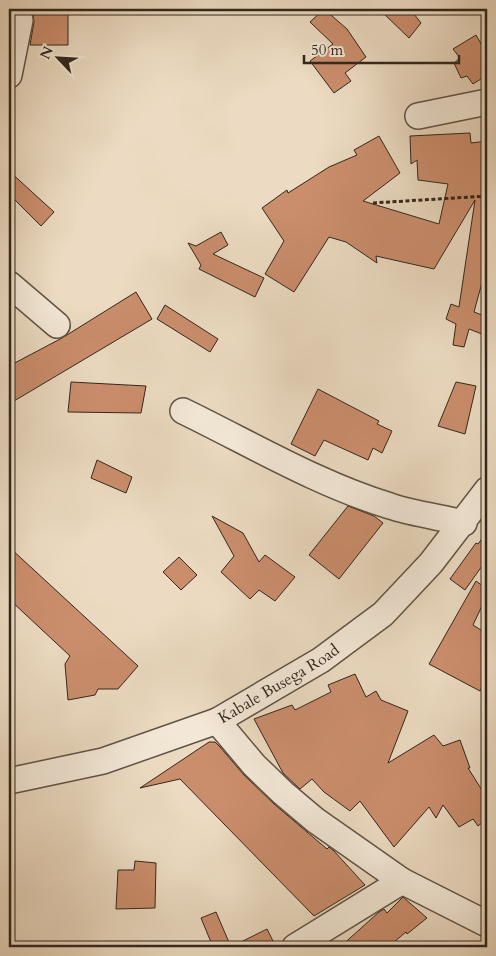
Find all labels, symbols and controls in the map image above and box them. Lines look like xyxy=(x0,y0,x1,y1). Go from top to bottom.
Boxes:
north arrow xyxy=(32,32,82,82)
scale bar xyxy=(304,32,458,64)
text: 50 m xyxy=(311,40,343,60)
text: N xyxy=(35,43,58,62)
street label: Kabale Busega Road xyxy=(214,639,344,729)

